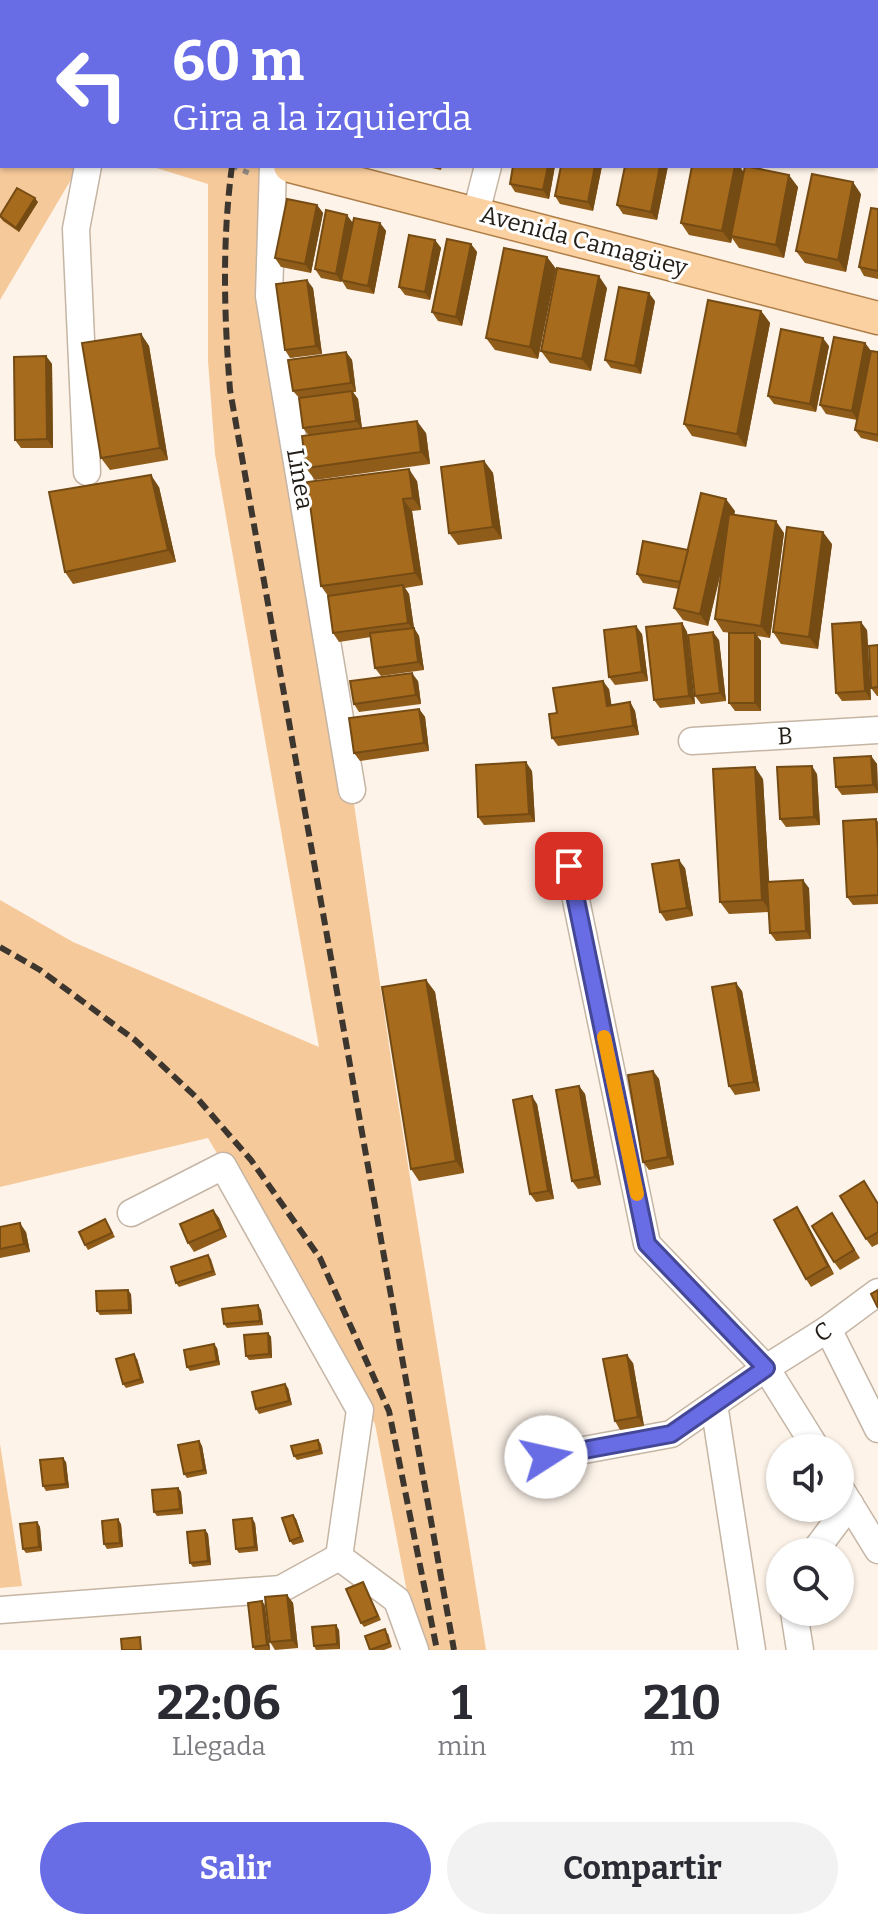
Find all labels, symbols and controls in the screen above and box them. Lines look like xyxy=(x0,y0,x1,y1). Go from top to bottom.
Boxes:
text: 60 m xyxy=(172,28,304,95)
icon: left xyxy=(40,32,144,136)
text: Gira a la izquierda xyxy=(172,96,472,140)
street label: Avenida Camagüey xyxy=(477,200,691,282)
street label: Línea xyxy=(281,446,319,512)
street label: B xyxy=(777,722,793,750)
pin xyxy=(535,832,603,900)
icon: arrive xyxy=(547,844,591,888)
street label: C xyxy=(809,1316,837,1348)
position arrow xyxy=(504,1415,588,1499)
map controls xyxy=(766,1434,854,1626)
button: sound xyxy=(766,1434,854,1522)
button: search xyxy=(766,1538,854,1626)
text: 22:06 xyxy=(157,1674,281,1732)
text: 1 xyxy=(452,1674,472,1732)
text: 210 xyxy=(643,1674,721,1732)
text: Llegada xyxy=(172,1731,266,1762)
text: min xyxy=(437,1731,486,1762)
text: m xyxy=(670,1731,695,1762)
button: Salir xyxy=(40,1822,431,1914)
button: Compartir xyxy=(447,1822,838,1914)

